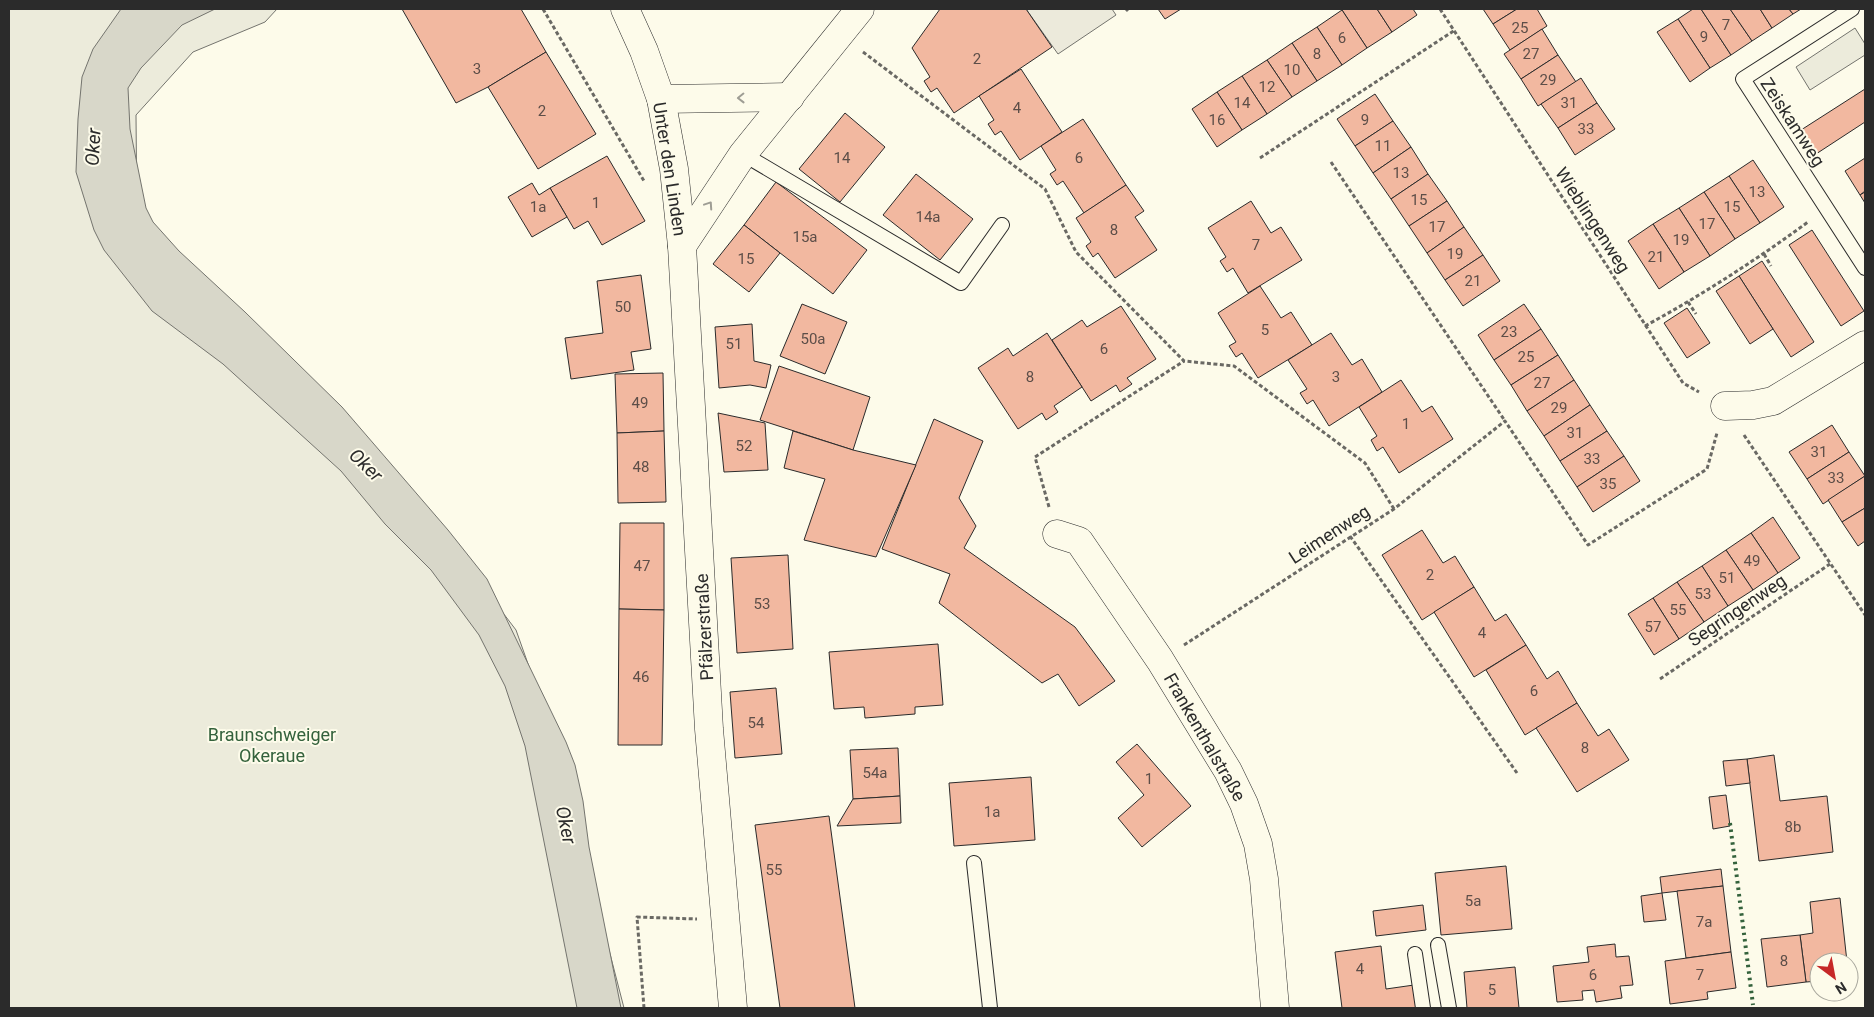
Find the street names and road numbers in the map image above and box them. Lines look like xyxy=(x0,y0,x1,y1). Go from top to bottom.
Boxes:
street label: Zeiskamweg xyxy=(1756,74,1830,170)
street label: Unter den Linden xyxy=(649,101,691,237)
street label: Wieblingenweg xyxy=(1551,163,1635,277)
street label: Leimenweg xyxy=(1285,500,1373,568)
street label: Segringenweg xyxy=(1684,570,1790,650)
street label: Pfälzerstraße xyxy=(691,573,717,681)
street label: Frankenthalstraße xyxy=(1160,669,1250,805)

